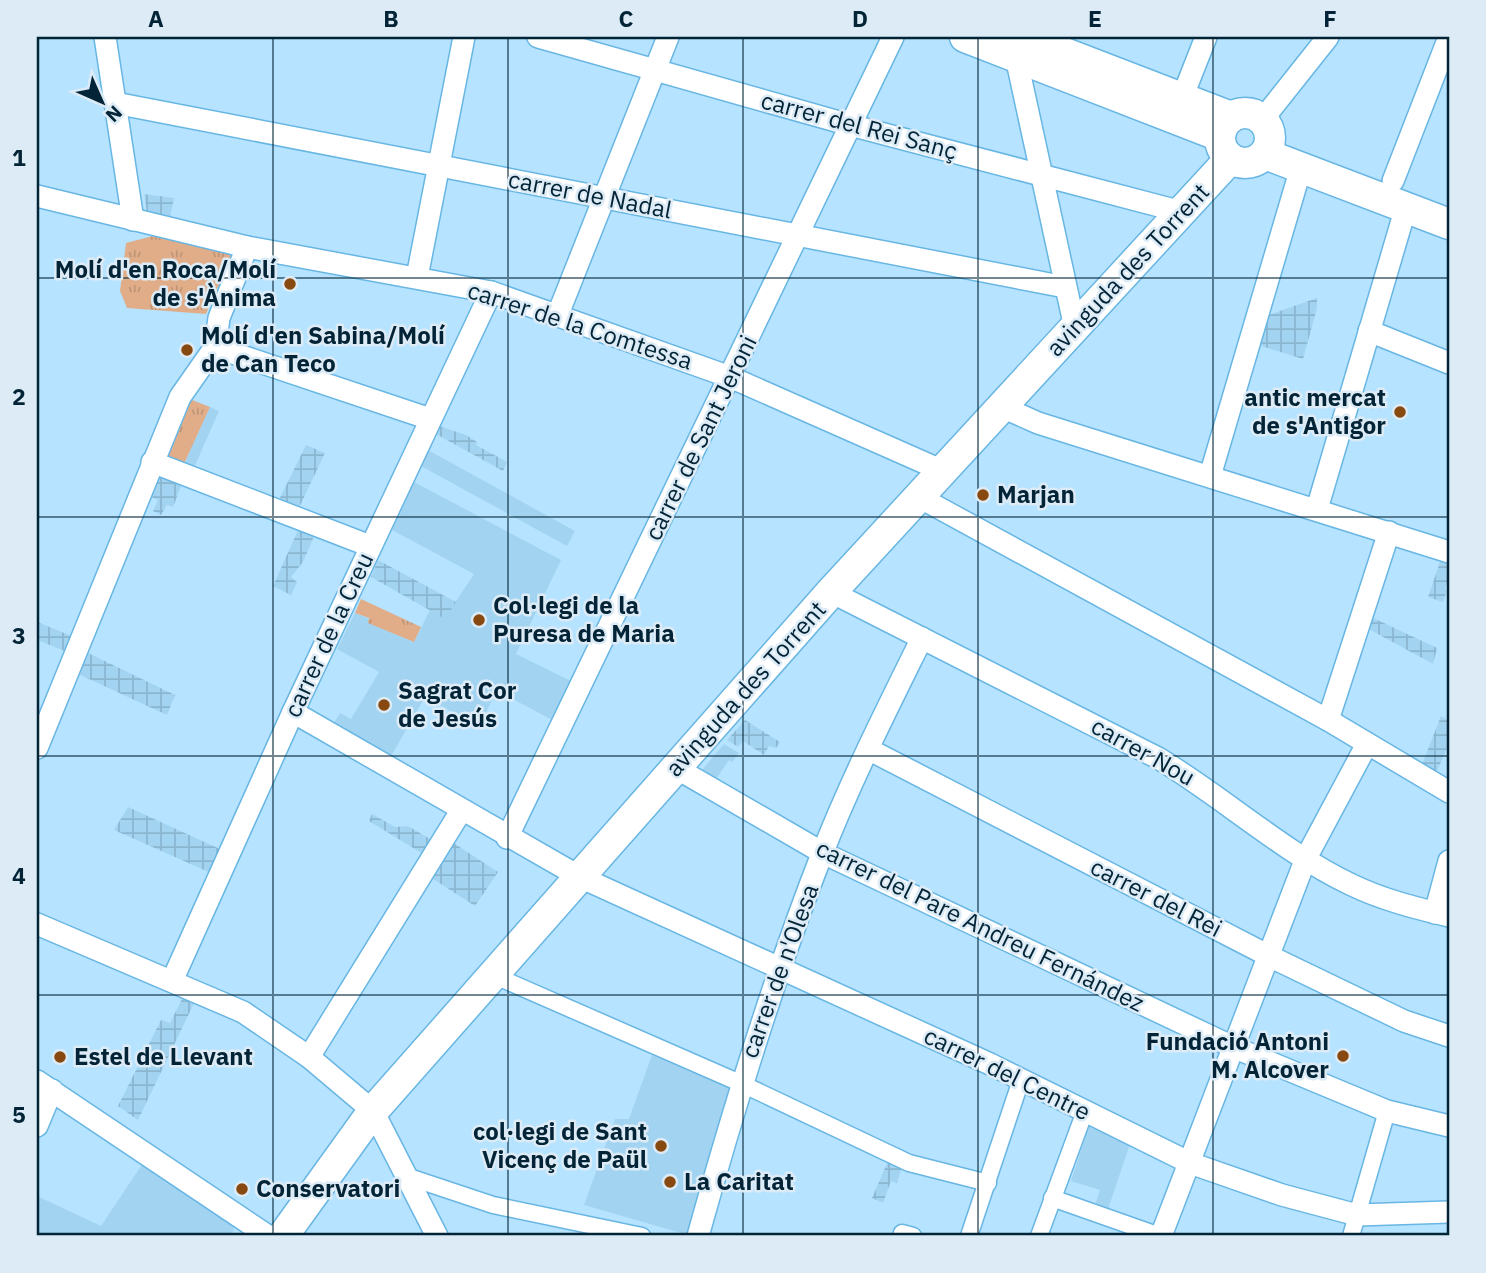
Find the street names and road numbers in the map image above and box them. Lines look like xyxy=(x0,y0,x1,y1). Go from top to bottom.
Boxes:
street label: carrer del Rei Sanç xyxy=(758,83,961,167)
street label: carrer de Nadal xyxy=(506,162,675,226)
street label: avinguda des Torrent xyxy=(1039,176,1216,363)
street label: carrer de la Comtessa xyxy=(464,274,697,377)
street label: carrer de Sant Jeroni xyxy=(637,330,764,545)
street label: carrer de la Creu xyxy=(276,547,380,722)
street label: avinguda des Torrent xyxy=(658,594,833,783)
street label: carrer Nou xyxy=(1086,709,1201,793)
street label: carrer del Pare Andreu Fernández xyxy=(811,832,1150,1019)
street label: carrer del Rei xyxy=(1085,850,1228,944)
street label: carrer de n'Olesa xyxy=(733,879,825,1062)
street label: carrer del Centre xyxy=(919,1019,1096,1127)

